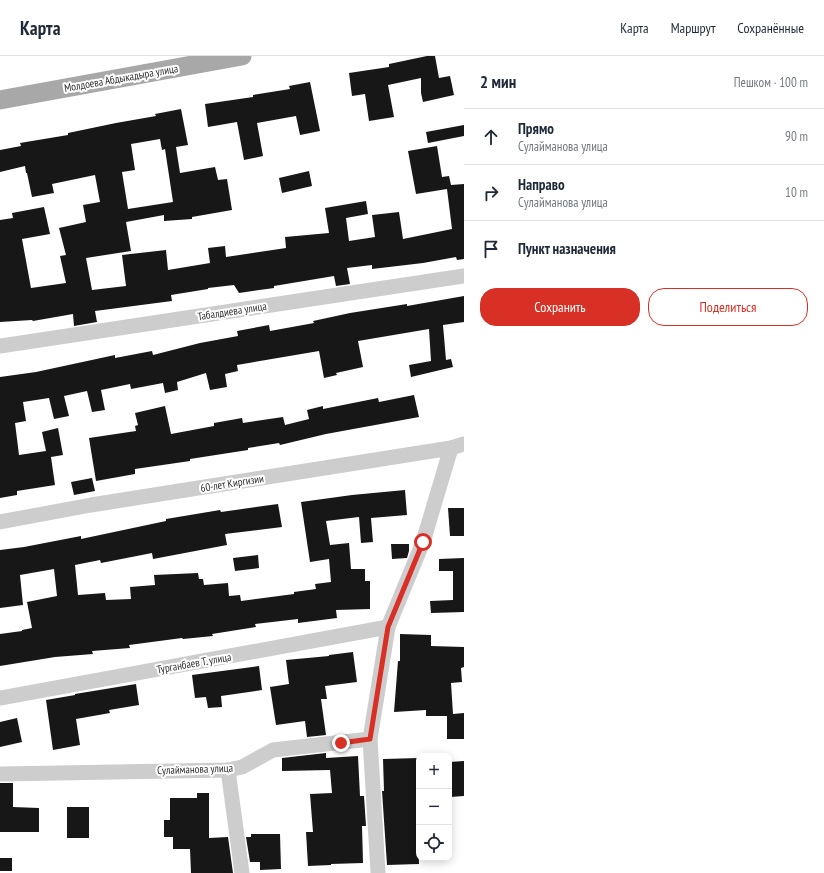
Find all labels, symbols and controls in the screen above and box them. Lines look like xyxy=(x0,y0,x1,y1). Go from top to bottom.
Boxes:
text: Карта xyxy=(20,16,61,40)
text: Карта xyxy=(620,19,649,37)
text: Маршрут xyxy=(671,19,715,37)
text: Сохранённые xyxy=(737,19,804,37)
street label: Молдоева Абдыкадыра улица xyxy=(63,61,179,95)
text: 2 мин xyxy=(480,71,516,93)
text: Пешком · 100 m xyxy=(734,74,808,91)
text: Прямо xyxy=(518,119,554,138)
icon: ahead xyxy=(480,126,502,148)
text: 90 m xyxy=(785,128,808,145)
text: Сулайманова улица xyxy=(518,138,608,155)
text: Направо xyxy=(518,175,565,194)
icon: right xyxy=(480,182,502,204)
text: 10 m xyxy=(785,184,808,201)
text: Сулайманова улица xyxy=(518,194,608,211)
icon: arrive xyxy=(480,238,502,260)
text: Пункт назначения xyxy=(518,239,616,258)
button: Сохранить xyxy=(480,288,640,326)
button: Поделиться xyxy=(648,288,808,326)
street label: Табалдиева улица xyxy=(196,299,268,323)
street label: 60-лет Киргизии xyxy=(199,471,265,495)
route start xyxy=(414,533,432,551)
street label: Турганбаев Т. улица xyxy=(156,650,232,676)
route end xyxy=(332,734,350,752)
map controls xyxy=(416,753,452,861)
button: + xyxy=(416,753,452,789)
street label: Сулайманова улица xyxy=(157,761,233,777)
button: − xyxy=(416,789,452,825)
button: locate xyxy=(416,825,452,861)

